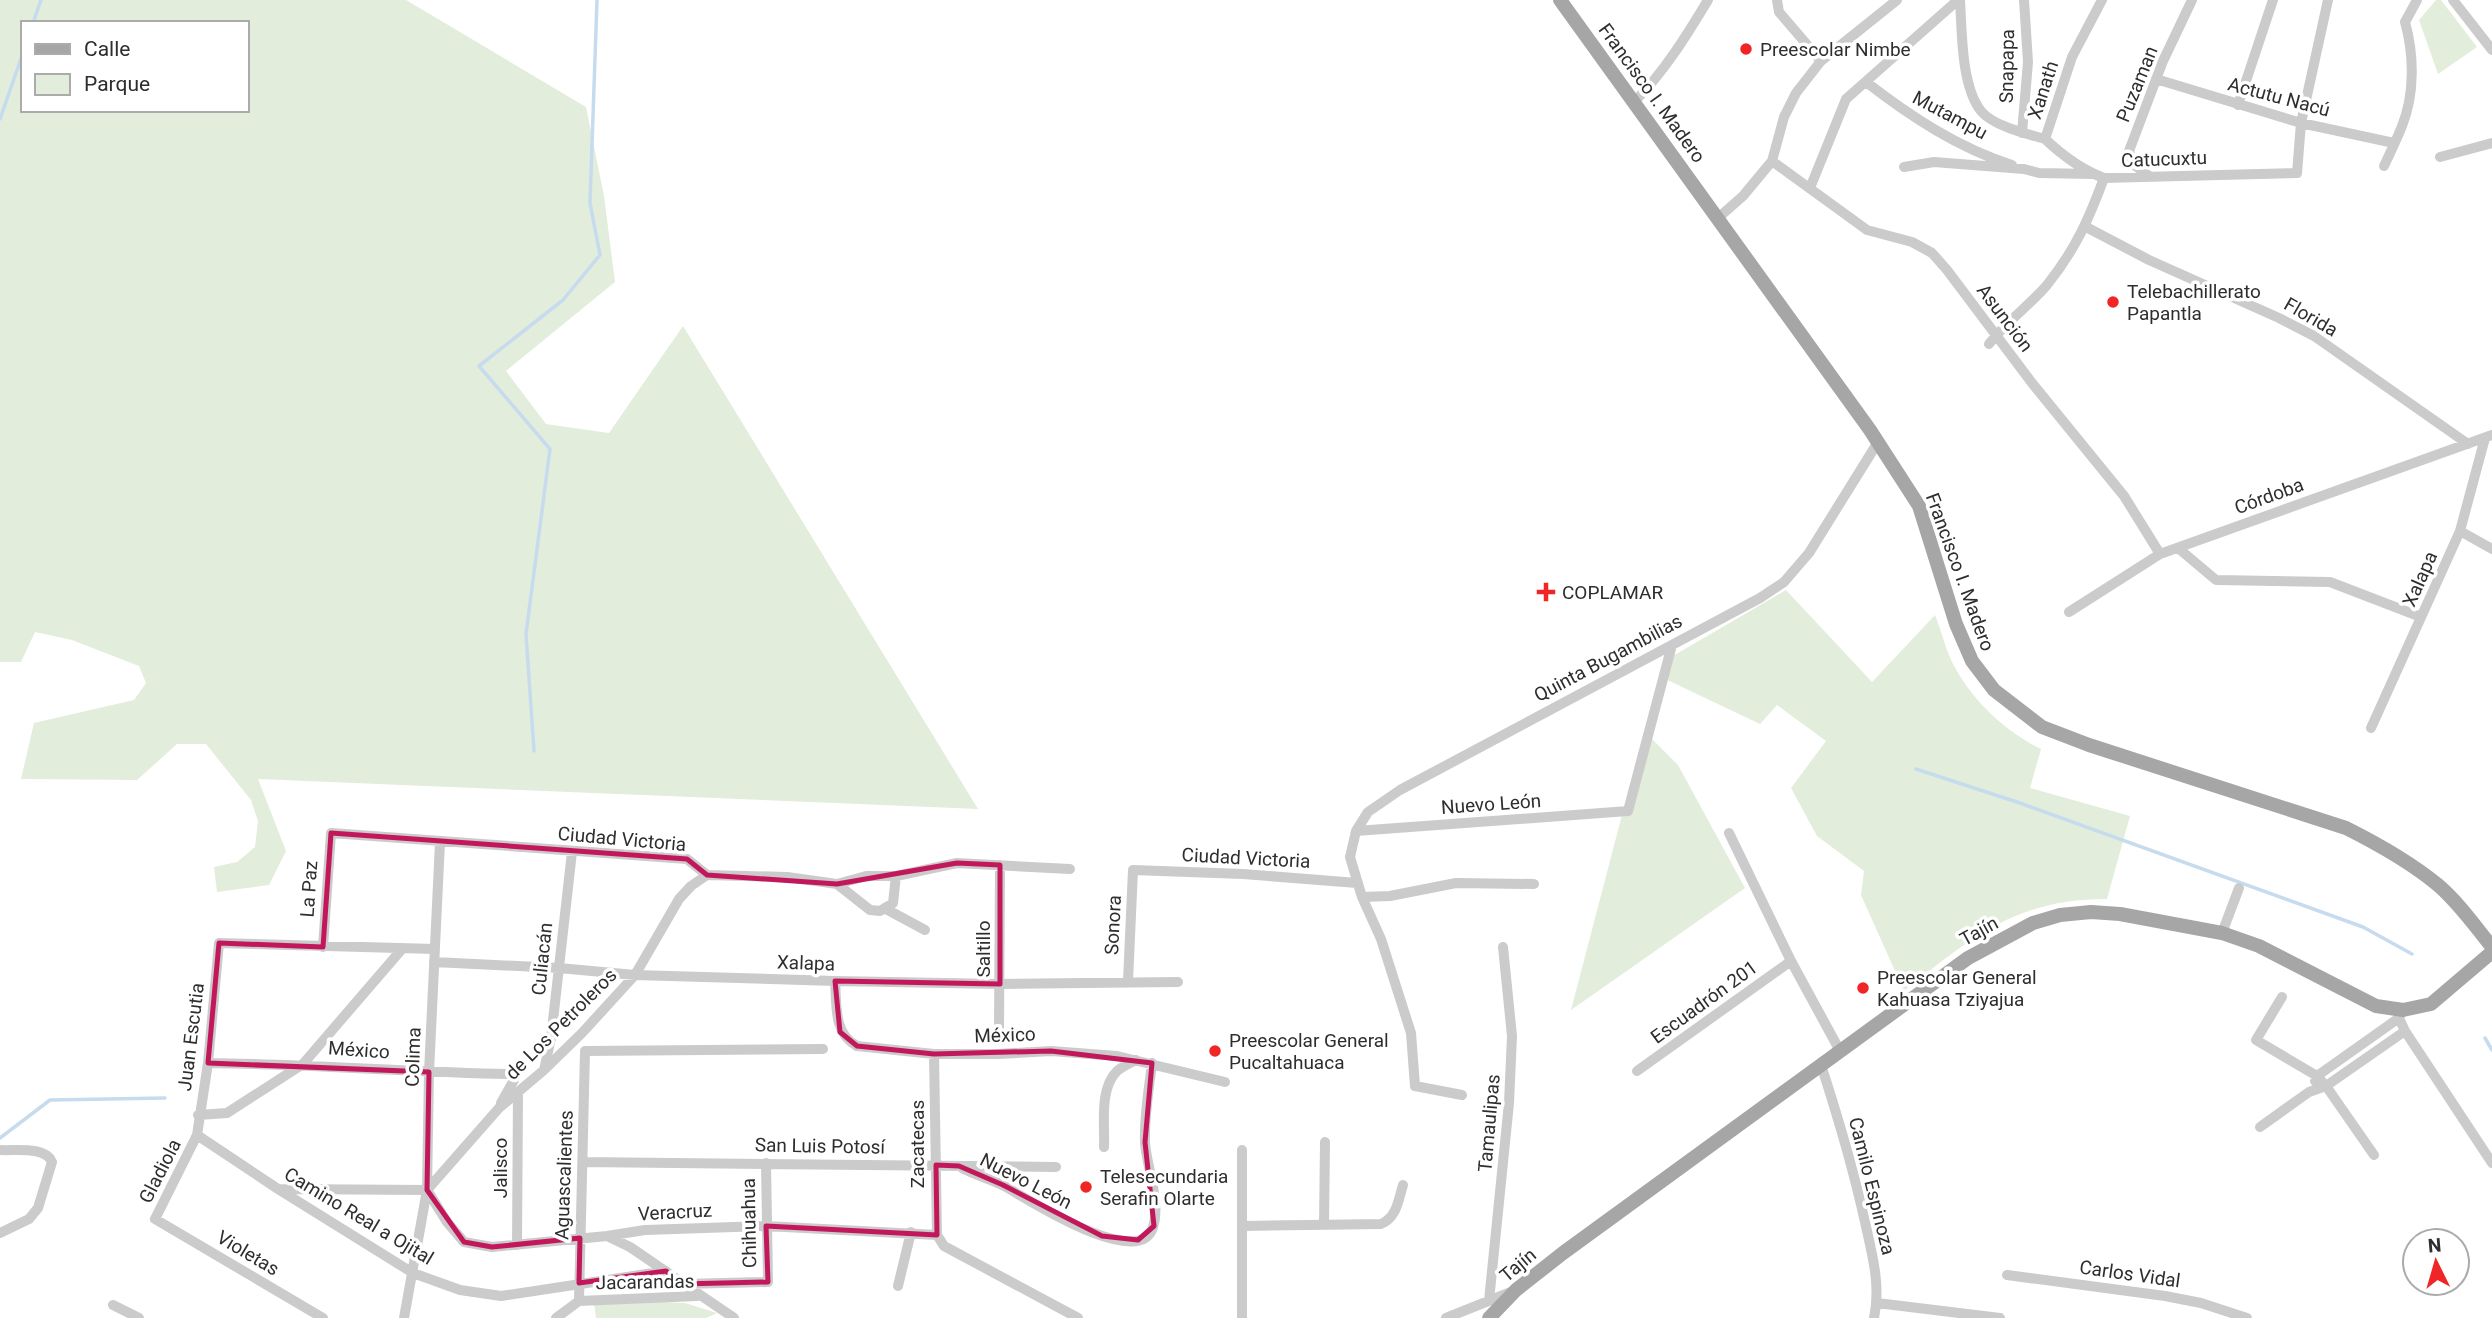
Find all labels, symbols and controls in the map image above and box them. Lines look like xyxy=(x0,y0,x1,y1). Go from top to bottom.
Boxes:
street label: Francisco I. Madero xyxy=(1594,19,1710,167)
legend xyxy=(21,21,248,112)
street label: Snapapa xyxy=(1995,29,2019,103)
text: Calle xyxy=(84,37,130,61)
place label: Preescolar Nimbe xyxy=(1760,38,1911,61)
marker: Preescolar Nimbe xyxy=(1738,41,1754,57)
street label: Puzaman xyxy=(2111,43,2163,125)
street label: Xanath xyxy=(2023,58,2063,122)
text: Parque xyxy=(84,72,150,96)
street label: Actutu Nacú xyxy=(2225,72,2333,122)
street label: Mutampu xyxy=(1909,86,1991,144)
street label: Catucuxtu xyxy=(2121,146,2207,172)
street label: Asunción xyxy=(1972,280,2038,356)
place label: Telebachillerato Papantla xyxy=(2127,280,2261,325)
street label: Florida xyxy=(2280,293,2342,341)
marker: Telebachillerato Papantla xyxy=(2105,294,2121,310)
street label: Córdoba xyxy=(2231,473,2307,519)
street label: Francisco I. Madero xyxy=(1921,490,1999,654)
street label: Xalapa xyxy=(2398,548,2442,610)
place label: COPLAMAR xyxy=(1562,581,1663,604)
marker: COPLAMAR xyxy=(1536,582,1556,602)
street label: Quinta Bugambilias xyxy=(1530,609,1686,707)
street label: Nuevo León xyxy=(1440,789,1542,819)
street label: Ciudad Victoria xyxy=(557,822,687,856)
street label: Ciudad Victoria xyxy=(1181,843,1311,873)
street label: La Paz xyxy=(296,860,322,918)
street label: Sonora xyxy=(1100,895,1126,955)
street label: Tajín xyxy=(1956,911,2002,951)
street label: Saltillo xyxy=(972,920,995,978)
street label: Culiacán xyxy=(527,921,557,997)
street label: Xalapa xyxy=(777,950,835,976)
street label: Escuadrón 201 xyxy=(1646,956,1762,1048)
street label: de Los Petroleros xyxy=(501,964,621,1084)
place label: Preescolar General Kahuasa Tziyajua xyxy=(1877,966,2037,1011)
marker: Preescolar General Kahuasa Tziyajua xyxy=(1855,980,1871,996)
street label: Juan Escutia xyxy=(173,982,209,1092)
street label: México xyxy=(974,1022,1036,1048)
street label: Colima xyxy=(400,1027,426,1087)
place label: Preescolar General Pucaltahuaca xyxy=(1229,1029,1389,1074)
street label: México xyxy=(328,1036,390,1064)
marker: Preescolar General Pucaltahuaca xyxy=(1207,1043,1223,1059)
street label: Tamaulipas xyxy=(1473,1073,1505,1173)
street label: Zacatecas xyxy=(906,1100,929,1188)
street label: Aguascalientes xyxy=(550,1110,578,1240)
street label: Camilo Espinoza xyxy=(1844,1115,1900,1257)
street label: San Luis Potosí xyxy=(755,1133,887,1159)
street label: Gladiola xyxy=(134,1135,186,1207)
street label: Jalisco xyxy=(489,1138,512,1198)
street label: Nuevo León xyxy=(976,1148,1076,1214)
street label: Camino Real a Ojital xyxy=(280,1162,438,1270)
place label: Telesecundaria Serafin Olarte xyxy=(1100,1165,1228,1210)
street label: Chihuahua xyxy=(737,1178,761,1268)
marker: Telesecundaria Serafin Olarte xyxy=(1078,1179,1094,1195)
street label: Veracruz xyxy=(637,1199,713,1225)
street label: Violetas xyxy=(213,1225,283,1281)
north arrow xyxy=(2401,1227,2471,1297)
text: N xyxy=(2427,1234,2442,1258)
street label: Tajín xyxy=(1495,1243,1541,1287)
street label: Carlos Vidal xyxy=(2078,1256,2182,1292)
street label: Jacarandas xyxy=(595,1270,695,1294)

